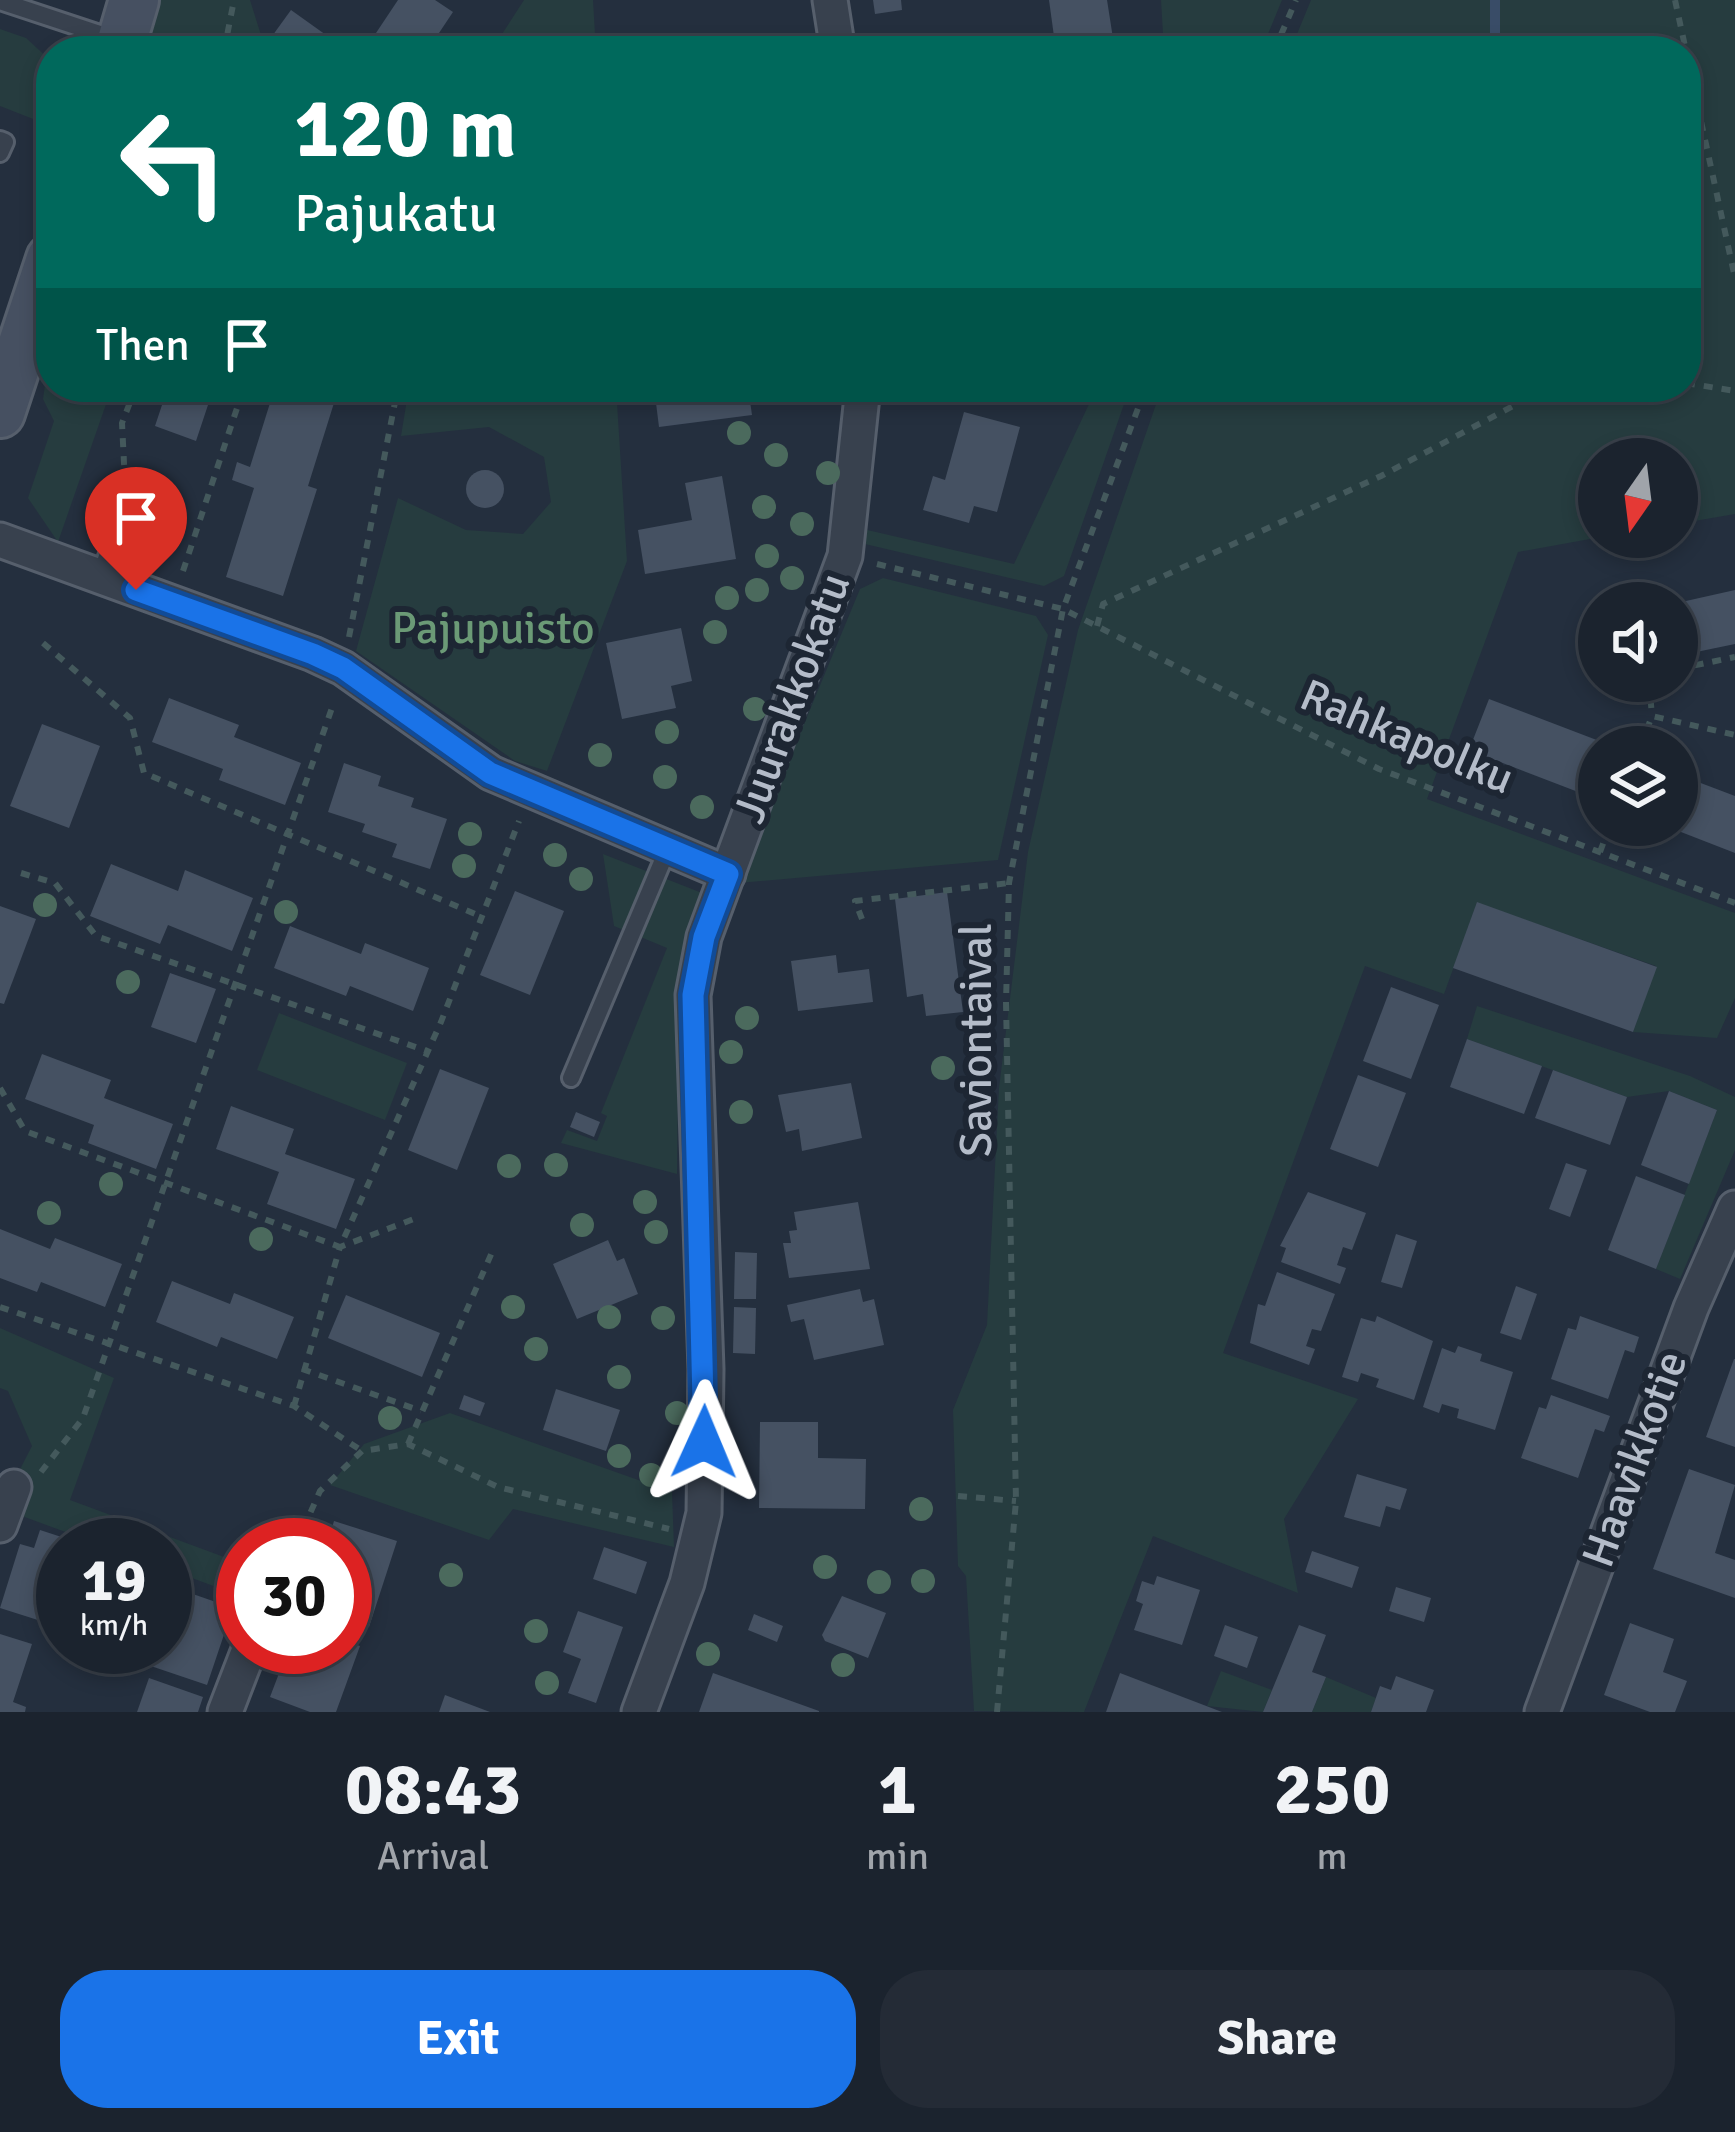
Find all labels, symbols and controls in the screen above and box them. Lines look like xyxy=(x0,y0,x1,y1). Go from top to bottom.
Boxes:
text: 120 m xyxy=(294,77,516,181)
icon: left xyxy=(96,84,252,240)
text: Pajukatu xyxy=(294,180,498,247)
icon: arrive xyxy=(214,312,280,378)
text: Then xyxy=(96,318,190,373)
north arrow xyxy=(1578,438,1698,558)
map controls xyxy=(1578,438,1698,846)
pin xyxy=(85,467,187,590)
icon: arrive xyxy=(103,485,169,551)
street label: Juurakkokatu xyxy=(721,566,863,830)
button: sound xyxy=(1578,582,1698,702)
park label: Pajupuisto xyxy=(391,601,595,656)
street label: Rahkapolku xyxy=(1292,667,1522,807)
button: layers xyxy=(1578,726,1698,846)
street label: Saviontaival xyxy=(949,923,1004,1157)
street label: Haavikkotie xyxy=(1571,1344,1699,1574)
position arrow xyxy=(641,1379,767,1505)
speed limit sign: 30 xyxy=(216,1518,372,1674)
text: 19 xyxy=(82,1544,146,1618)
text: km/h xyxy=(80,1607,148,1644)
text: 08:43 xyxy=(345,1745,521,1834)
text: 1 xyxy=(878,1745,917,1834)
text: 250 xyxy=(1274,1745,1390,1834)
text: Arrival xyxy=(377,1832,489,1880)
text: min xyxy=(866,1832,929,1880)
text: m xyxy=(1316,1832,1348,1880)
button: Exit xyxy=(60,1970,856,2108)
button: Share xyxy=(880,1970,1675,2108)

